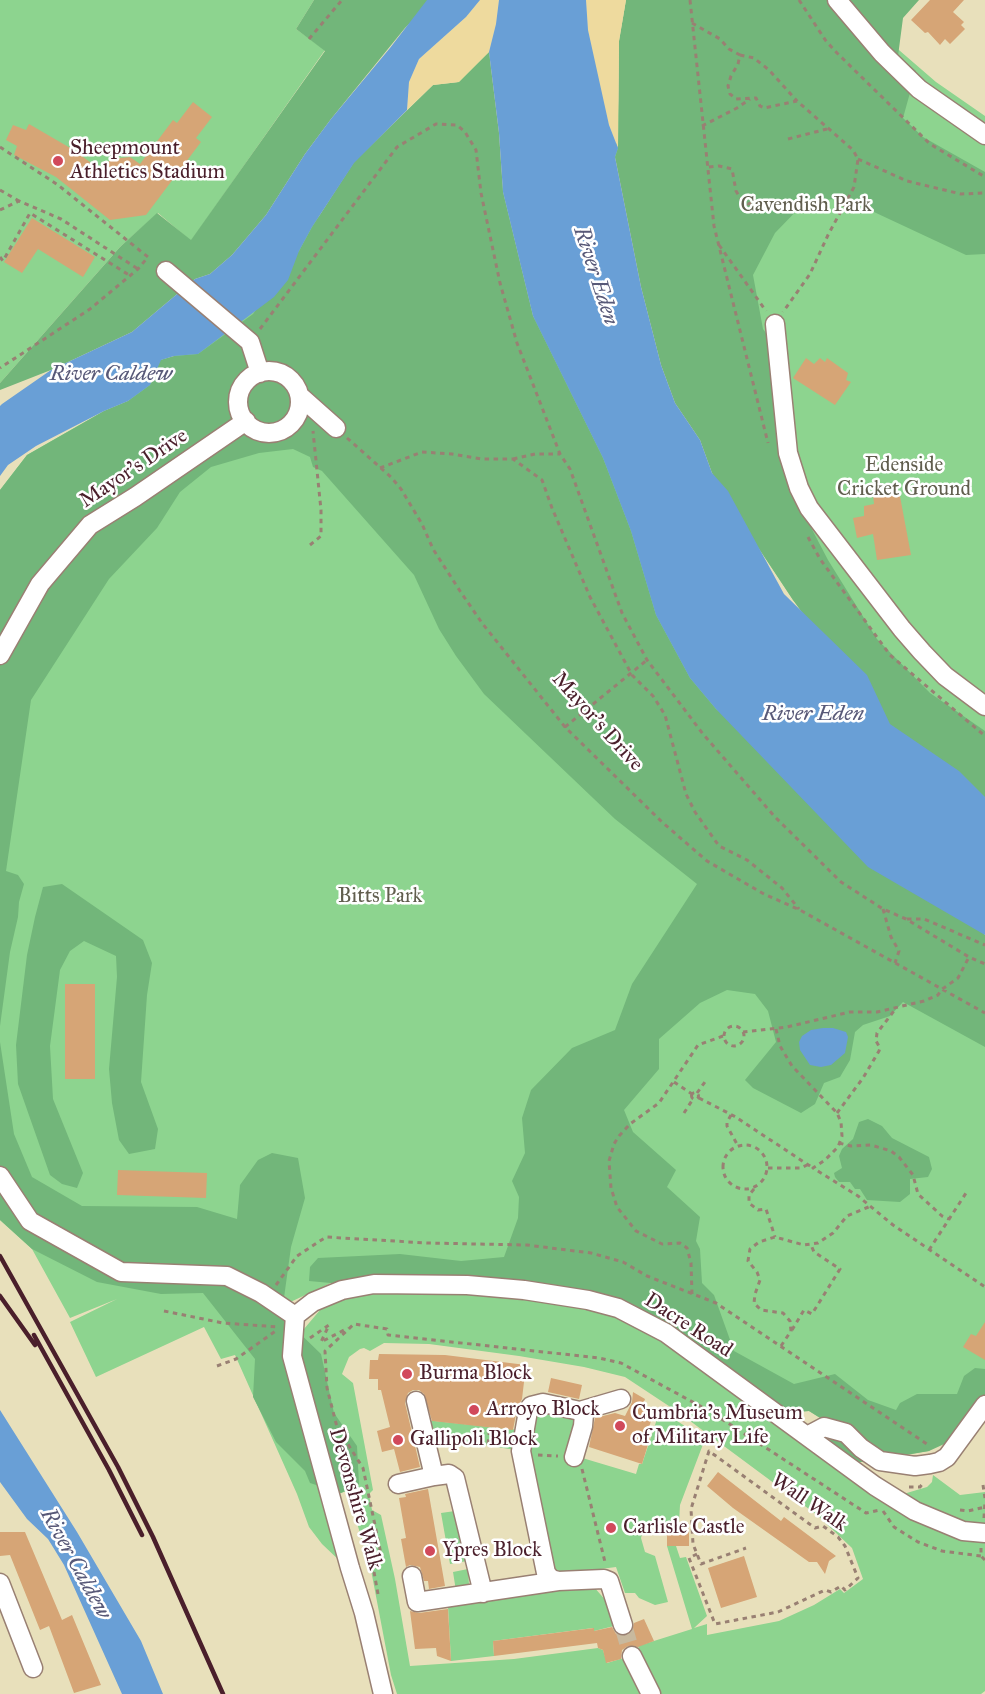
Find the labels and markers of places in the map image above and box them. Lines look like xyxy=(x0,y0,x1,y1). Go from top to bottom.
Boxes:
place label: Sheepmount Athletics Stadium xyxy=(70,136,225,186)
marker: Sheepmount Athletics Stadium xyxy=(51,154,65,168)
place label: Burma Block xyxy=(419,1361,532,1387)
marker: Burma Block xyxy=(400,1367,414,1381)
place label: Arroyo Block xyxy=(486,1397,600,1423)
place label: Cumbria's Museum of Military Life xyxy=(632,1401,803,1451)
marker: Arroyo Block xyxy=(467,1403,481,1417)
marker: Cumbria's Museum of Military Life xyxy=(613,1419,627,1433)
place label: Gallipoli Block xyxy=(410,1427,537,1453)
marker: Gallipoli Block xyxy=(391,1433,405,1447)
place label: Carlisle Castle xyxy=(623,1515,745,1541)
marker: Carlisle Castle xyxy=(604,1521,618,1535)
place label: Ypres Block xyxy=(442,1538,542,1564)
marker: Ypres Block xyxy=(423,1544,437,1558)

